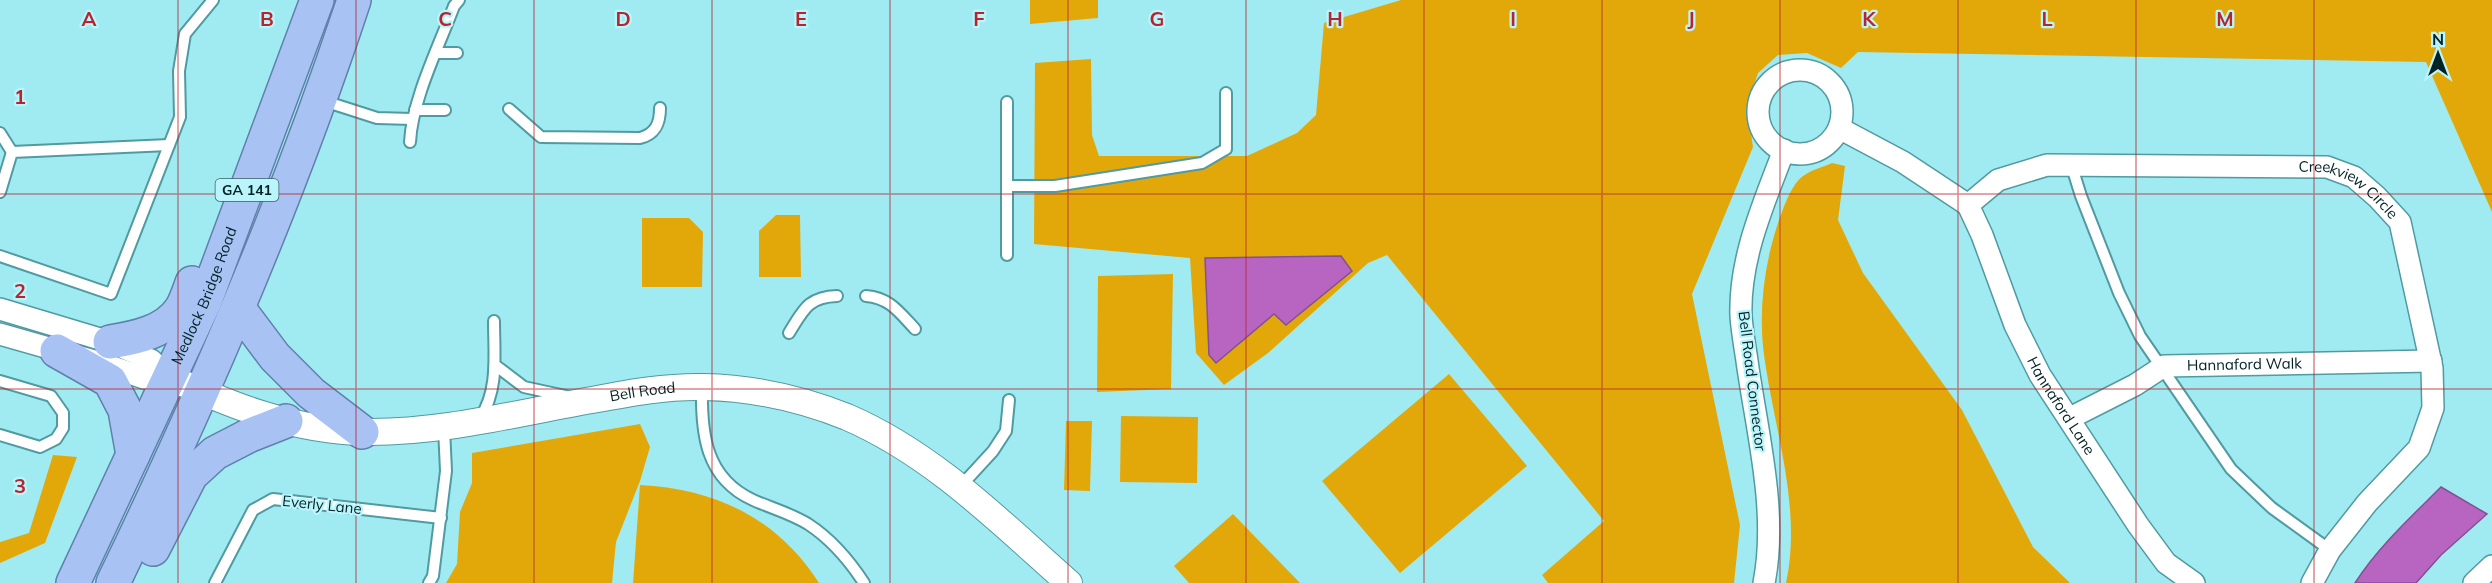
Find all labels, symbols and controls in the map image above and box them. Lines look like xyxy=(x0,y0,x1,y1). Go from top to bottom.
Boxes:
text: A xyxy=(82,6,97,31)
text: B xyxy=(260,6,274,31)
text: C xyxy=(438,6,452,31)
text: D xyxy=(615,6,631,31)
text: E xyxy=(795,6,807,31)
text: F xyxy=(973,6,985,31)
text: G xyxy=(1150,6,1164,31)
text: H xyxy=(1327,6,1343,31)
text: I xyxy=(1510,6,1516,31)
text: J xyxy=(1687,6,1695,31)
text: K xyxy=(1862,6,1876,31)
text: L xyxy=(2041,6,2053,31)
text: M xyxy=(2216,6,2234,31)
north arrow xyxy=(2408,24,2468,84)
text: N xyxy=(2432,29,2444,49)
text: 1 xyxy=(14,84,26,109)
street label: Creekview Circle xyxy=(2298,157,2402,223)
road number: GA 141 xyxy=(216,179,278,201)
street label: Medlock Bridge Road xyxy=(167,224,241,367)
text: 2 xyxy=(14,278,26,303)
street label: Bell Road Connector xyxy=(1734,310,1771,453)
street label: Hannaford Lane xyxy=(2023,353,2100,458)
street label: Hannaford Walk xyxy=(2187,353,2302,375)
street label: Bell Road xyxy=(608,378,676,406)
text: 3 xyxy=(14,473,26,498)
street label: Everly Lane xyxy=(281,491,363,518)

